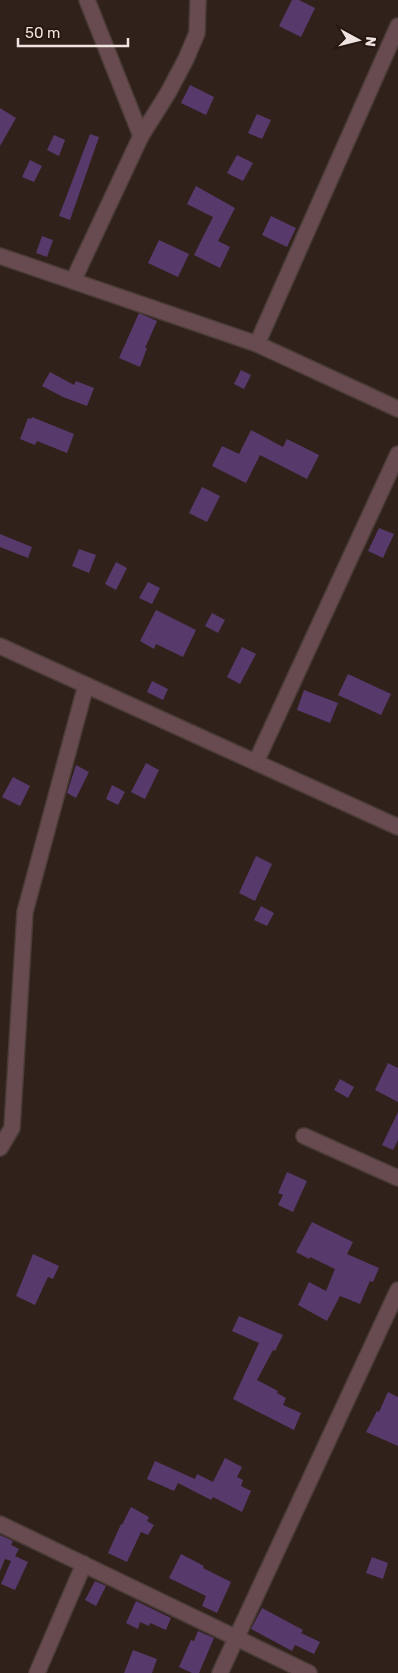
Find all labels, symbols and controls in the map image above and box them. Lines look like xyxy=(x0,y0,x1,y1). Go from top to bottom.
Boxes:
scale bar xyxy=(18,15,128,47)
north arrow xyxy=(333,15,383,65)
text: 50 m xyxy=(25,24,60,42)
text: N xyxy=(361,35,379,48)

